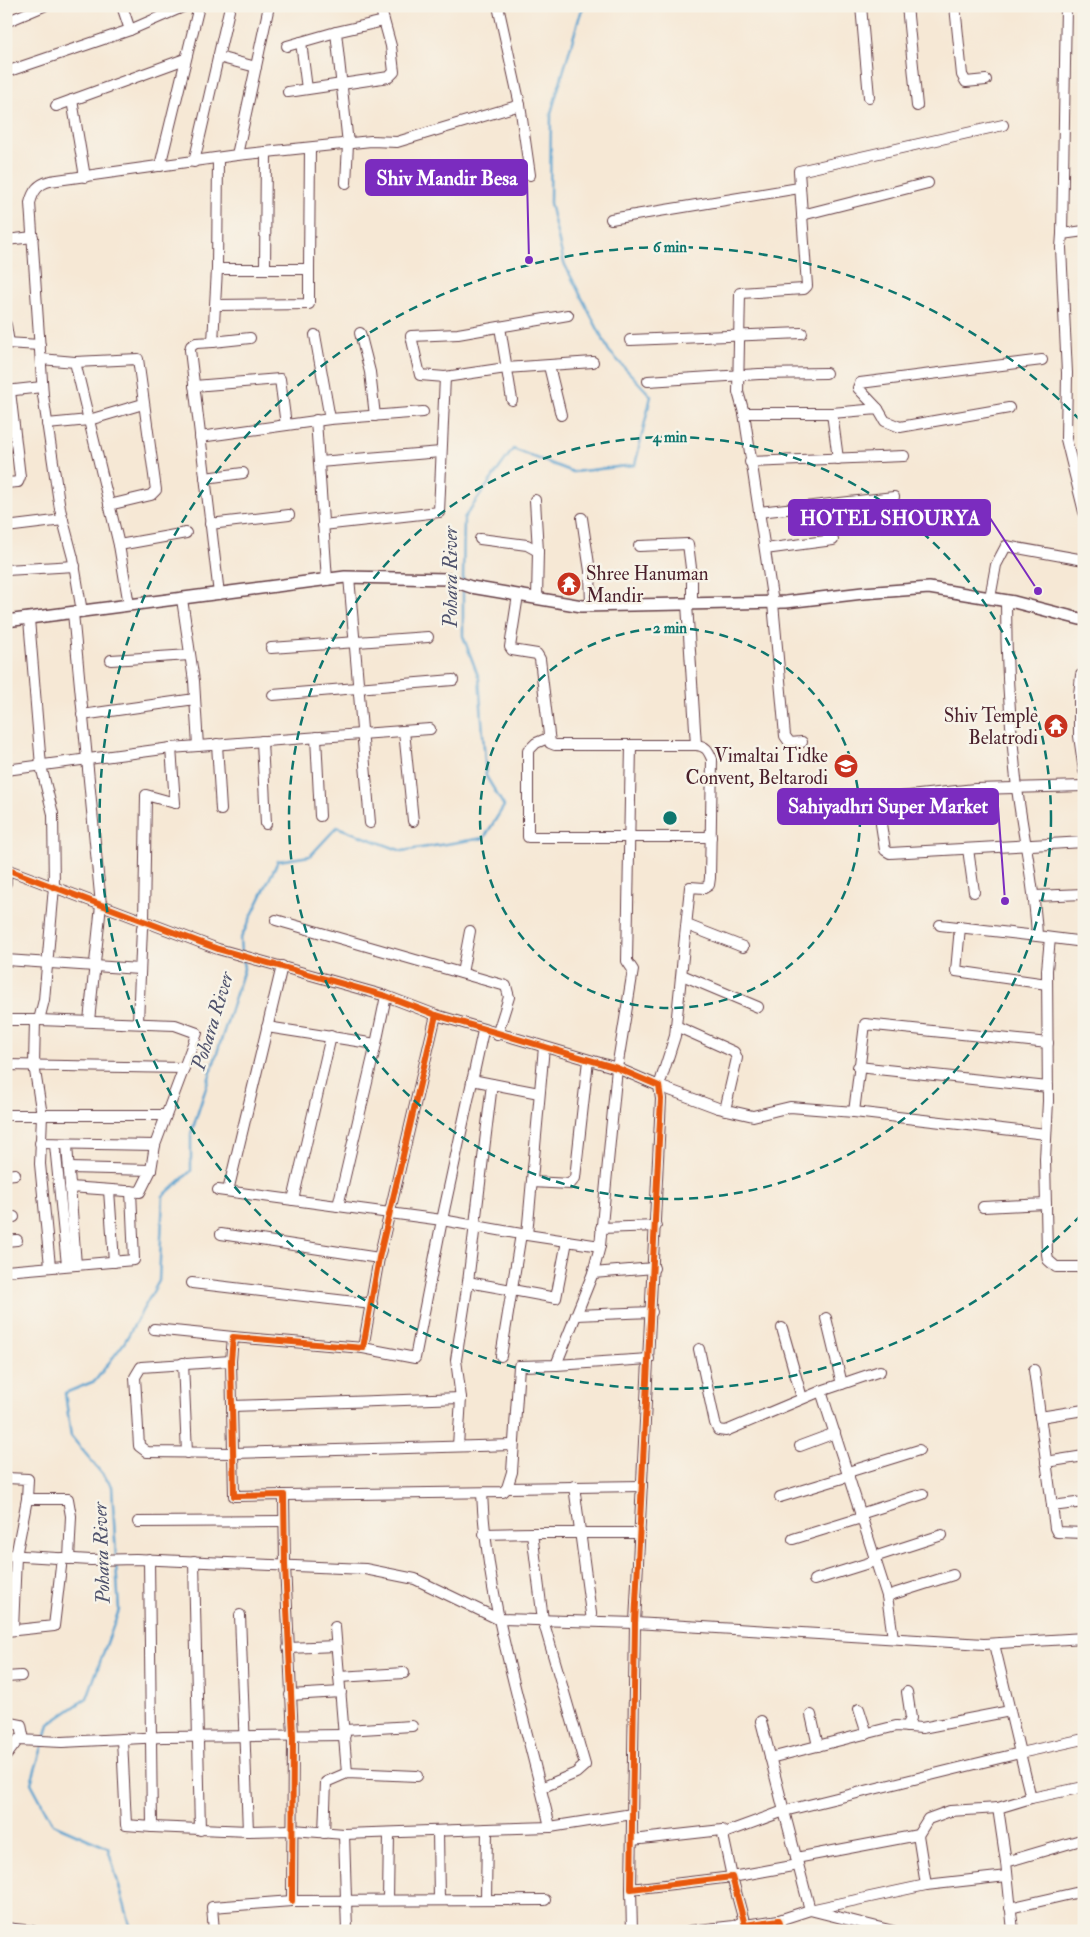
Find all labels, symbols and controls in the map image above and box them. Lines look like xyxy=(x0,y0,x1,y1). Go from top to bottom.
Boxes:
callout: Shiv Mandir Besa xyxy=(366,160,527,195)
text: Shiv Mandir Besa xyxy=(377,166,518,191)
text: 6 min xyxy=(653,238,687,257)
text: 4 min xyxy=(652,428,688,447)
callout: HOTEL SHOURYA xyxy=(789,500,990,535)
text: HOTEL SHOURYA xyxy=(800,506,980,531)
water label: Pohara River xyxy=(438,525,463,629)
place label: Shree Hanuman Mandir xyxy=(586,562,709,608)
temple icon: Shree Hanuman Mandir xyxy=(556,571,582,597)
text: 2 min xyxy=(653,619,687,638)
place label: Shiv Temple Belatrodi xyxy=(944,704,1038,750)
temple icon: Shiv Temple Belatrodi xyxy=(1043,713,1069,739)
place label: Vimaltai Tidke Convent, Beltarodi xyxy=(685,744,828,790)
school or university icon: Vimaltai Tidke Convent, Beltarodi xyxy=(833,753,859,779)
callout: Sahiyadhri Super Market xyxy=(778,789,998,824)
text: Sahiyadhri Super Market xyxy=(788,794,988,820)
centre of rings xyxy=(661,809,679,827)
water label: Pohara River xyxy=(185,967,240,1074)
water label: Pohara River xyxy=(87,1500,116,1605)

